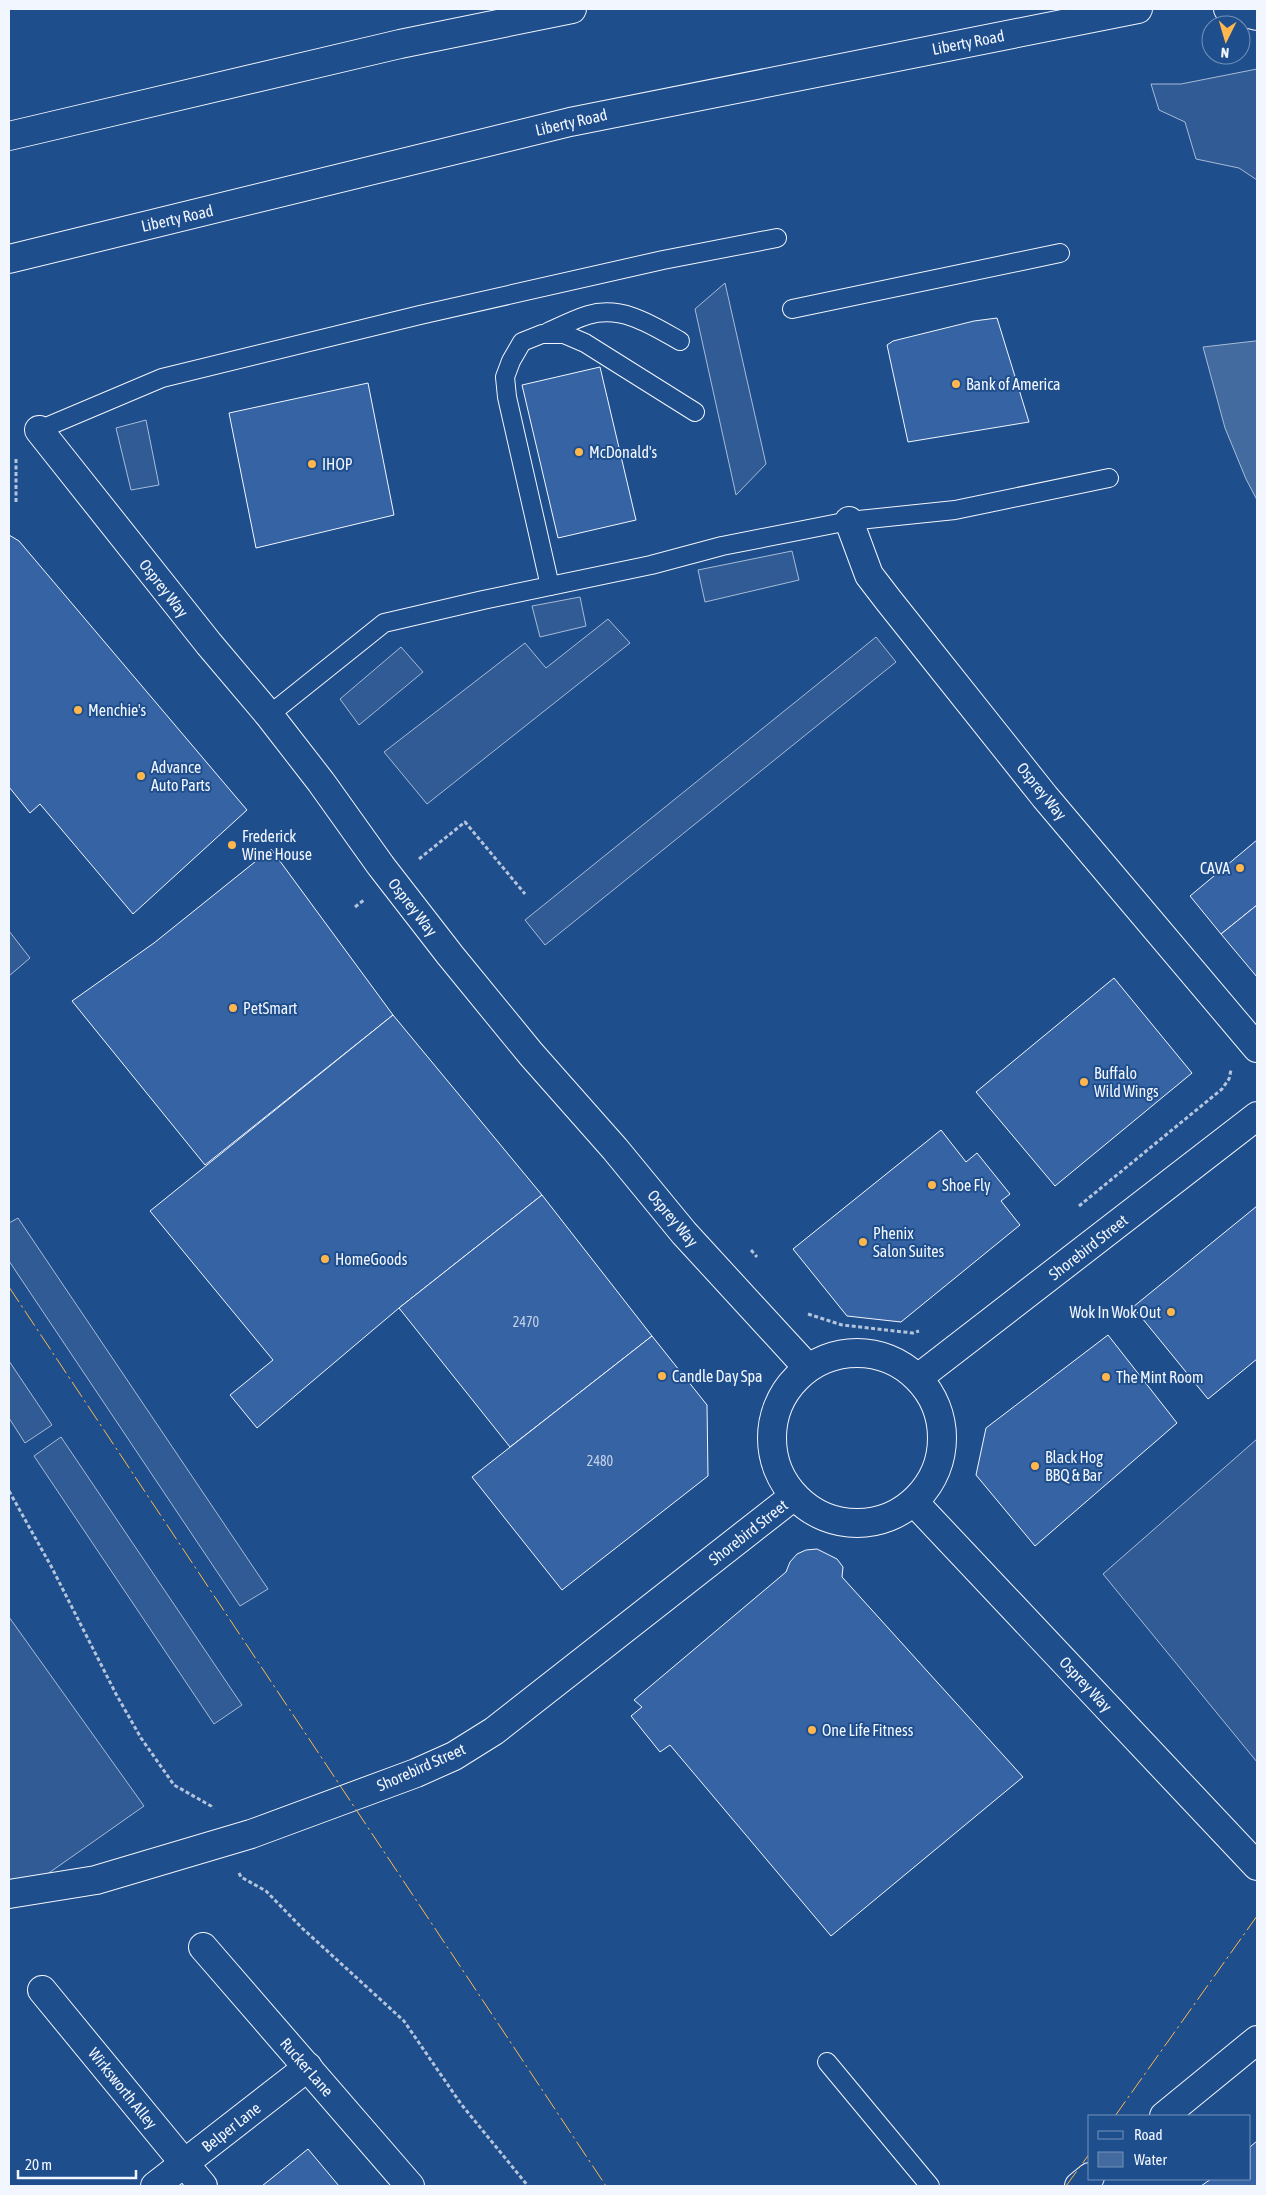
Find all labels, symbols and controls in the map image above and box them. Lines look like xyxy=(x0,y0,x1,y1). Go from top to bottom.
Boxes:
north arrow xyxy=(1201,15,1251,65)
street label: Liberty Road xyxy=(930,26,1006,59)
text: N xyxy=(1220,45,1230,61)
street label: Liberty Road xyxy=(533,105,609,140)
street label: Liberty Road xyxy=(139,201,215,236)
place label: Bank of America xyxy=(966,375,1061,393)
marker: Bank of America xyxy=(950,378,962,390)
place label: McDonald's xyxy=(589,443,658,461)
marker: McDonald's xyxy=(573,446,585,458)
place label: IHOP xyxy=(322,455,353,473)
marker: IHOP xyxy=(306,458,318,470)
street label: Osprey Way xyxy=(135,556,192,621)
place label: Menchie's xyxy=(88,701,147,719)
marker: Menchie's xyxy=(72,704,84,716)
place label: Advance Auto Parts xyxy=(151,758,211,794)
street label: Osprey Way xyxy=(1013,759,1071,824)
marker: Advance Auto Parts xyxy=(135,770,147,782)
place label: Frederick Wine House xyxy=(242,827,312,863)
marker: Frederick Wine House xyxy=(226,839,238,851)
place label: CAVA xyxy=(1200,859,1230,877)
marker: CAVA xyxy=(1234,862,1246,874)
street label: Osprey Way xyxy=(384,875,441,940)
place label: PetSmart xyxy=(243,999,298,1017)
marker: PetSmart xyxy=(227,1002,239,1014)
place label: Buffalo Wild Wings xyxy=(1094,1064,1159,1101)
marker: Buffalo Wild Wings xyxy=(1078,1076,1090,1088)
place label: Shoe Fly xyxy=(942,1176,991,1195)
marker: Shoe Fly xyxy=(926,1179,938,1191)
street label: Osprey Way xyxy=(643,1186,702,1251)
street label: Shorebird Street xyxy=(1045,1210,1131,1283)
place label: Phenix Salon Suites xyxy=(873,1224,945,1260)
marker: Phenix Salon Suites xyxy=(857,1236,869,1248)
place label: HomeGoods xyxy=(335,1250,408,1268)
marker: HomeGoods xyxy=(319,1253,331,1265)
place label: Wok In Wok Out xyxy=(1070,1303,1161,1321)
marker: Wok In Wok Out xyxy=(1165,1306,1177,1318)
house number: 2470 xyxy=(513,1314,540,1330)
place label: Candle Day Spa xyxy=(672,1367,762,1386)
place label: The Mint Room xyxy=(1116,1368,1203,1386)
marker: Candle Day Spa xyxy=(656,1370,668,1382)
marker: The Mint Room xyxy=(1100,1371,1112,1383)
place label: Black Hog BBQ & Bar xyxy=(1045,1448,1103,1484)
house number: 2480 xyxy=(587,1453,614,1469)
marker: Black Hog BBQ & Bar xyxy=(1029,1460,1041,1472)
street label: Shorebird Street xyxy=(705,1495,791,1568)
street label: Osprey Way xyxy=(1055,1653,1116,1716)
place label: One Life Fitness xyxy=(822,1721,914,1739)
marker: One Life Fitness xyxy=(806,1724,818,1736)
street label: Shorebird Street xyxy=(374,1739,468,1795)
street label: Rucker Lane xyxy=(277,2034,337,2100)
street label: Wirksworth Alley xyxy=(84,2044,161,2133)
street label: Belper Lane xyxy=(198,2099,265,2156)
legend xyxy=(1088,2115,1251,2180)
text: Road xyxy=(1134,2126,1163,2143)
scale bar xyxy=(18,2148,135,2180)
text: Water xyxy=(1134,2151,1167,2168)
text: 20 m xyxy=(25,2156,52,2173)

